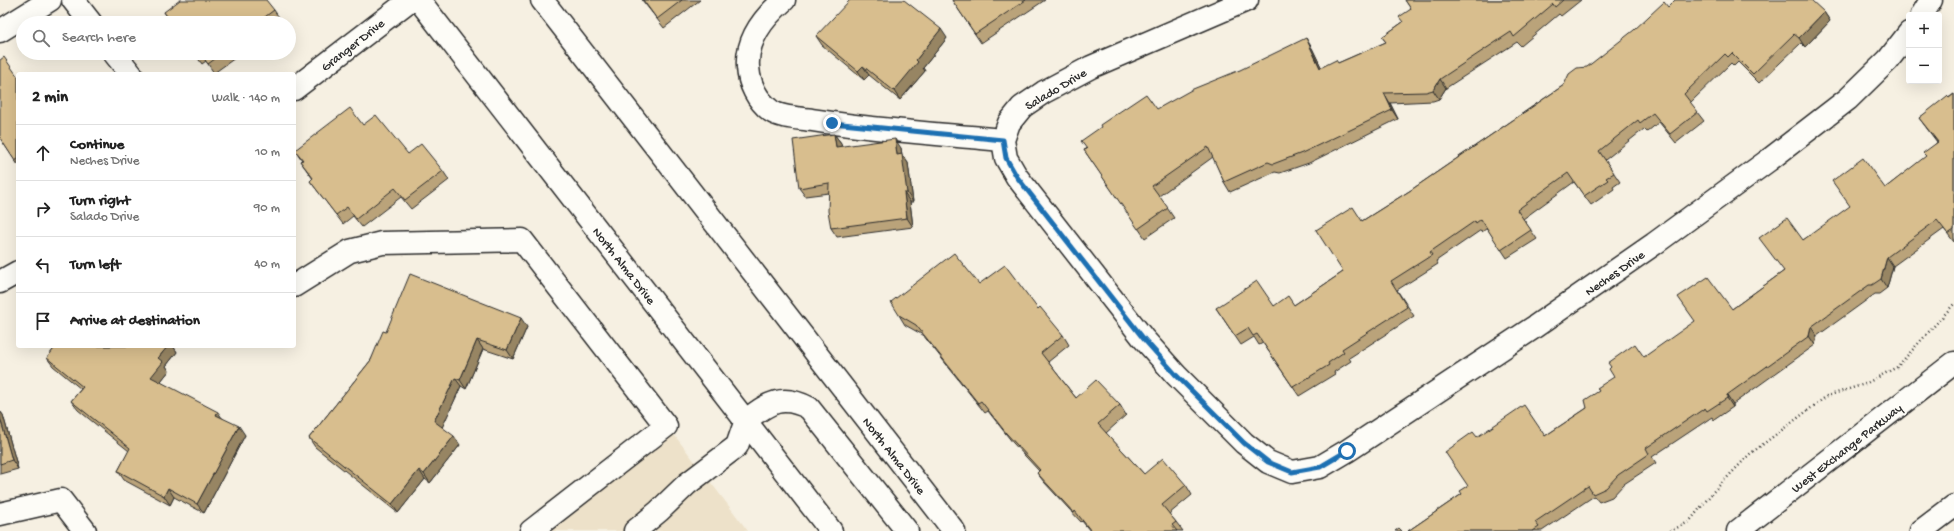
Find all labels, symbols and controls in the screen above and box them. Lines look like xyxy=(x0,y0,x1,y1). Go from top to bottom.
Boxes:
map controls xyxy=(1906,12,1942,84)
button: + xyxy=(1906,12,1942,48)
search box xyxy=(16,16,296,60)
street label: Granger Drive xyxy=(319,16,388,75)
icon: search xyxy=(30,27,52,49)
text: Search here xyxy=(62,29,136,47)
button: − xyxy=(1906,48,1942,84)
street label: Salado Drive xyxy=(1023,66,1090,114)
text: 2 min xyxy=(32,88,68,108)
text: Walk · 140 m xyxy=(212,91,280,106)
route end xyxy=(823,114,841,132)
text: Continue xyxy=(70,136,124,154)
icon: ahead xyxy=(32,142,54,164)
text: 10 m xyxy=(255,145,280,160)
text: Neches Drive xyxy=(70,154,140,169)
text: Turn right xyxy=(70,192,130,210)
icon: right xyxy=(32,198,54,220)
text: 90 m xyxy=(254,201,280,216)
text: Salado Drive xyxy=(70,210,139,225)
street label: North Alma Drive xyxy=(588,225,658,308)
street label: Neches Drive xyxy=(1583,248,1648,300)
icon: left xyxy=(32,254,54,276)
text: Turn left xyxy=(70,256,121,274)
text: 40 m xyxy=(254,257,280,272)
icon: arrive xyxy=(32,310,54,332)
text: Arrive at destination xyxy=(70,312,200,330)
street label: West Exchange Parkway xyxy=(1789,401,1906,497)
street label: North Alma Drive xyxy=(858,415,928,498)
route start xyxy=(1338,442,1356,460)

